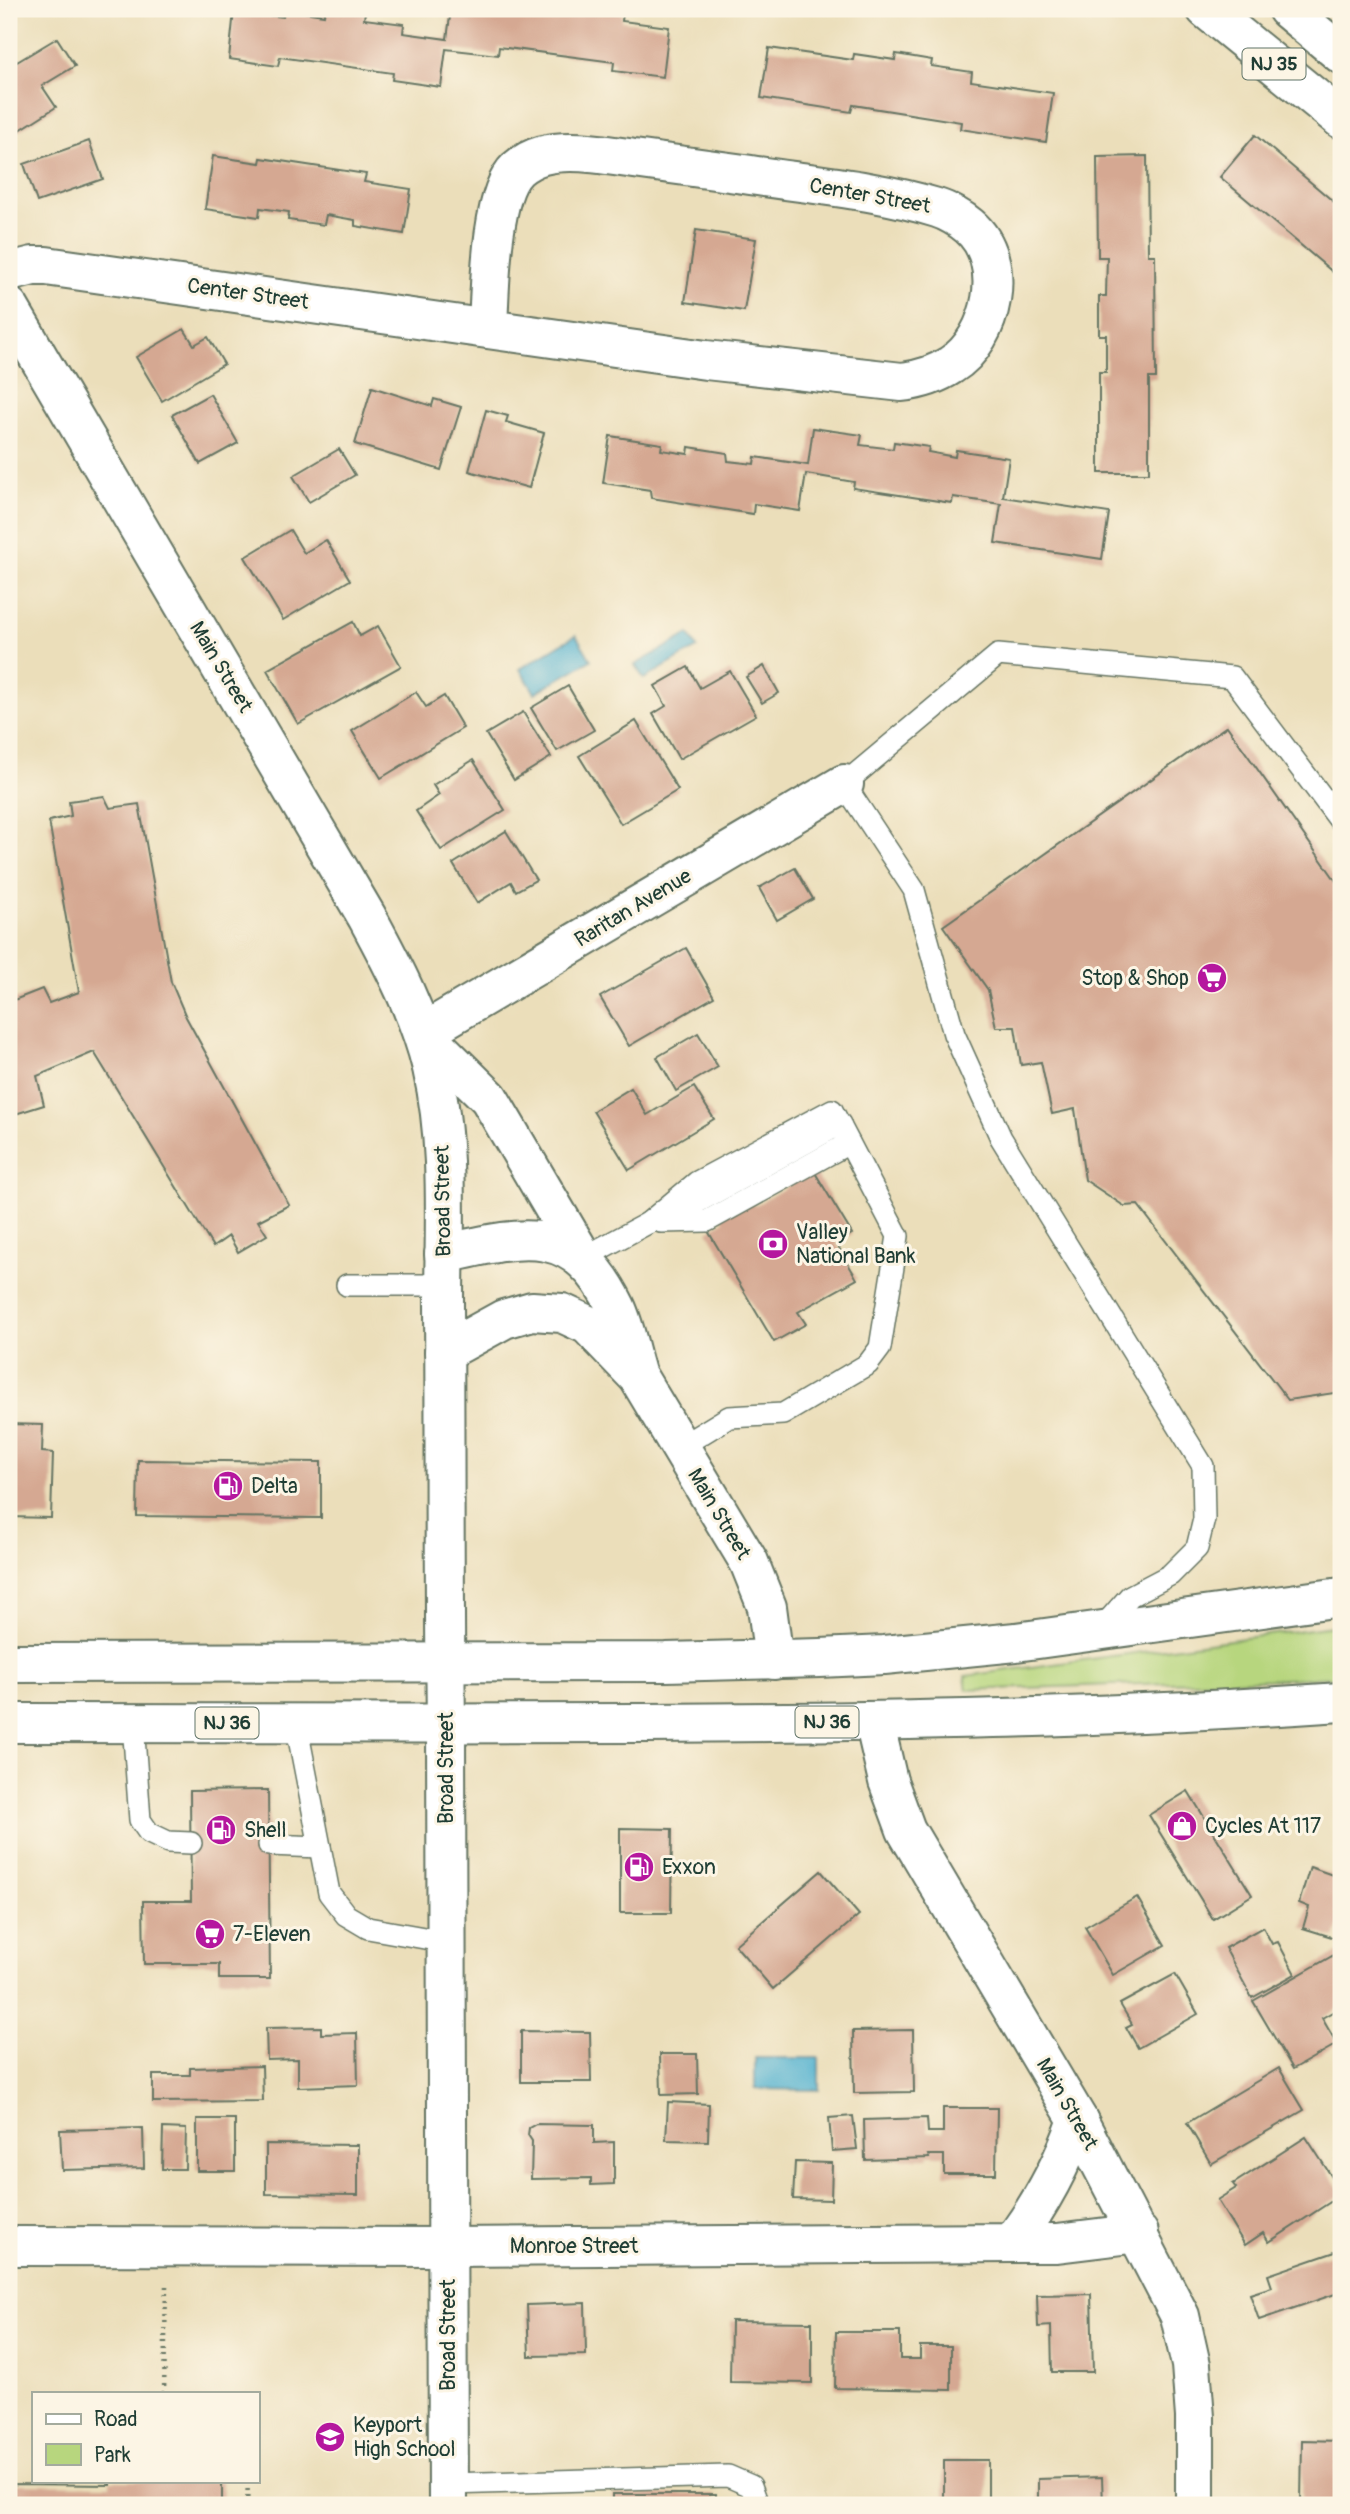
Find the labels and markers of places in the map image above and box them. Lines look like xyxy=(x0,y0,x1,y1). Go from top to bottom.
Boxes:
supermarket icon: Stop & Shop xyxy=(1195,961,1229,995)
place label: Stop & Shop xyxy=(1081,965,1189,992)
place label: Valley National Bank xyxy=(796,1219,916,1270)
bank icon: Valley National Bank xyxy=(756,1227,790,1261)
fuel station icon: Delta xyxy=(211,1469,245,1503)
place label: Delta xyxy=(251,1473,298,1500)
shop icon: Cycles At 117 xyxy=(1165,1809,1199,1843)
fuel station icon: Shell xyxy=(204,1813,238,1847)
place label: Cycles At 117 xyxy=(1205,1813,1321,1840)
place label: Shell xyxy=(244,1817,286,1844)
fuel station icon: Exxon xyxy=(622,1850,656,1884)
place label: Exxon xyxy=(662,1854,716,1881)
supermarket icon: 7-Eleven xyxy=(193,1917,227,1951)
place label: 7-Eleven xyxy=(233,1921,311,1948)
place label: Keyport High School xyxy=(353,2412,456,2463)
school or university icon: Keyport High School xyxy=(313,2420,347,2454)

